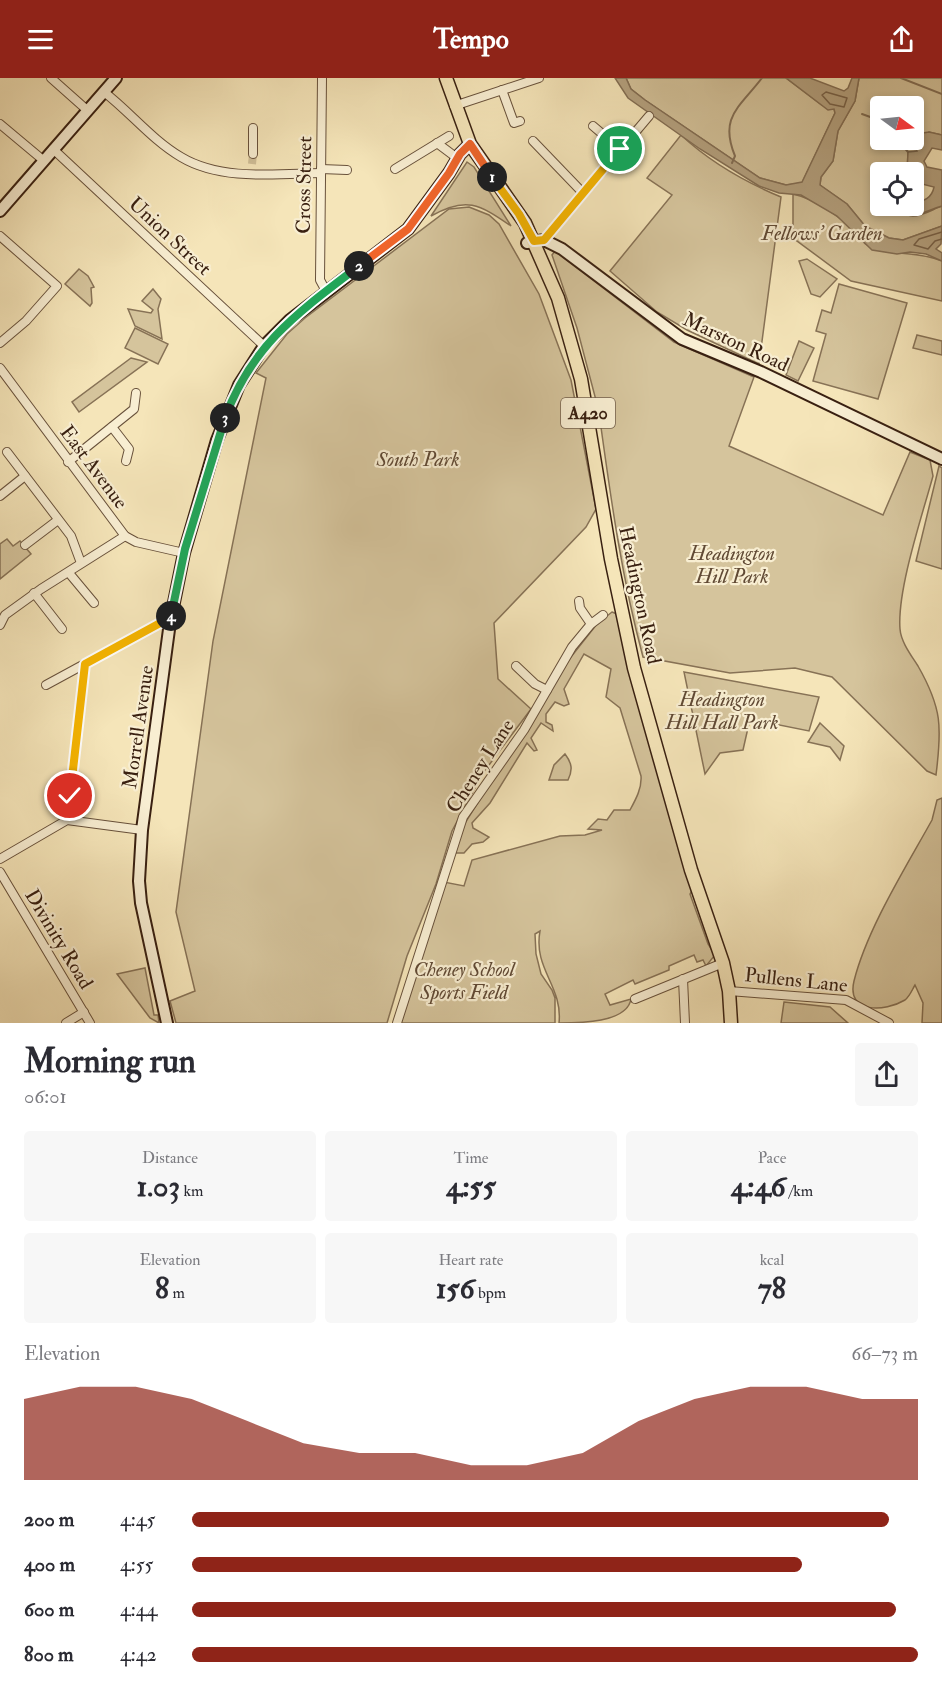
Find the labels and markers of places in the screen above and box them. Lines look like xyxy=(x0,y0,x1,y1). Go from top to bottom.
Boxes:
pin xyxy=(594,123,645,174)
pin: 1 xyxy=(477,162,507,192)
pin: 2 xyxy=(344,251,374,281)
pin: 3 xyxy=(210,403,240,433)
pin: 4 xyxy=(156,601,186,631)
pin xyxy=(44,770,95,821)

